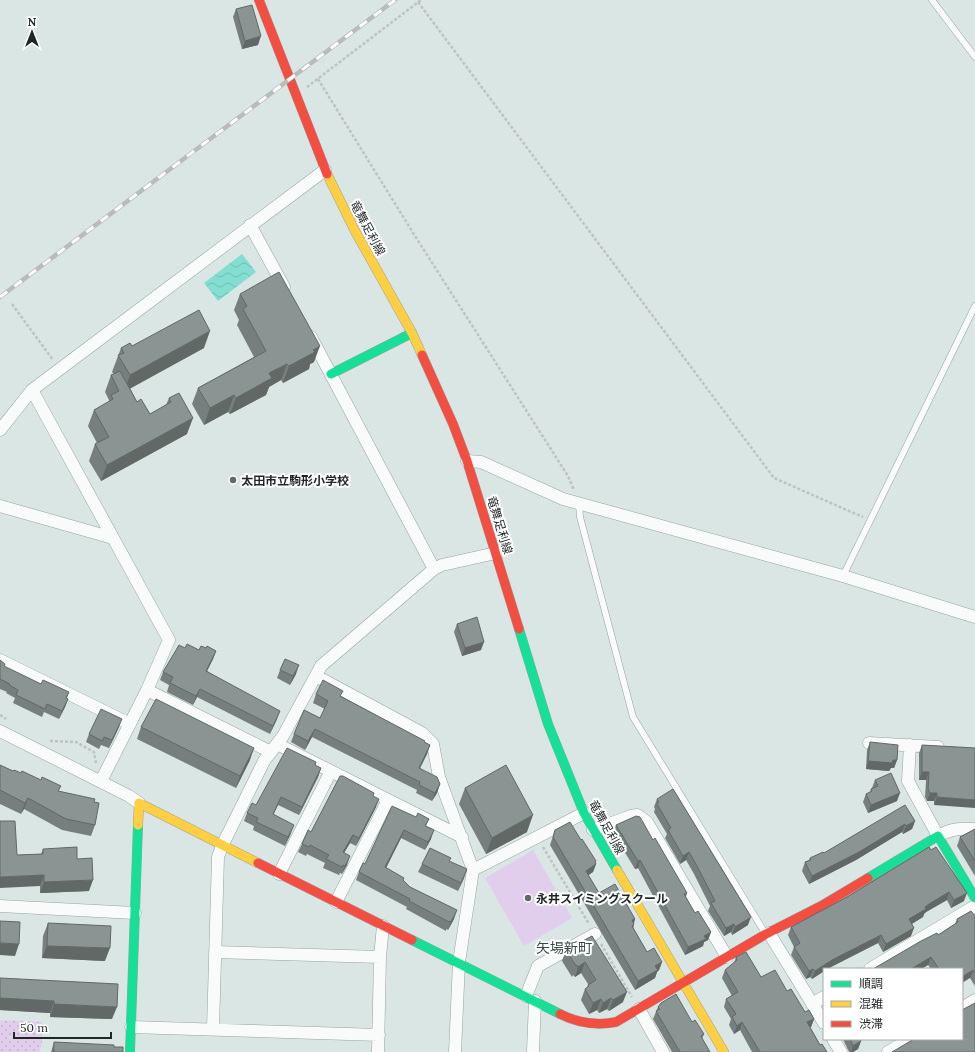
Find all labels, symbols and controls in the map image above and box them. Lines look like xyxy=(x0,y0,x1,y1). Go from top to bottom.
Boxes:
north arrow xyxy=(12,12,52,52)
text: N xyxy=(28,15,37,29)
street label: 竜舞足利線 xyxy=(347,198,389,258)
place label: 太田市立駒形小学校 xyxy=(241,473,349,488)
marker: 太田市立駒形小学校 xyxy=(228,475,238,485)
street label: 竜舞足利線 xyxy=(484,494,516,556)
street label: 竜舞足利線 xyxy=(586,797,628,857)
place label: 永井スイミングスクール xyxy=(536,891,668,906)
marker: 永井スイミングスクール xyxy=(523,893,533,903)
district label: 矢場新町 xyxy=(536,939,592,957)
legend xyxy=(823,968,963,1040)
text: 順調 xyxy=(859,976,883,991)
text: 混雑 xyxy=(859,996,883,1011)
scale bar xyxy=(14,1014,111,1040)
text: 渋滞 xyxy=(859,1016,883,1031)
text: 50 m xyxy=(20,1020,48,1035)

